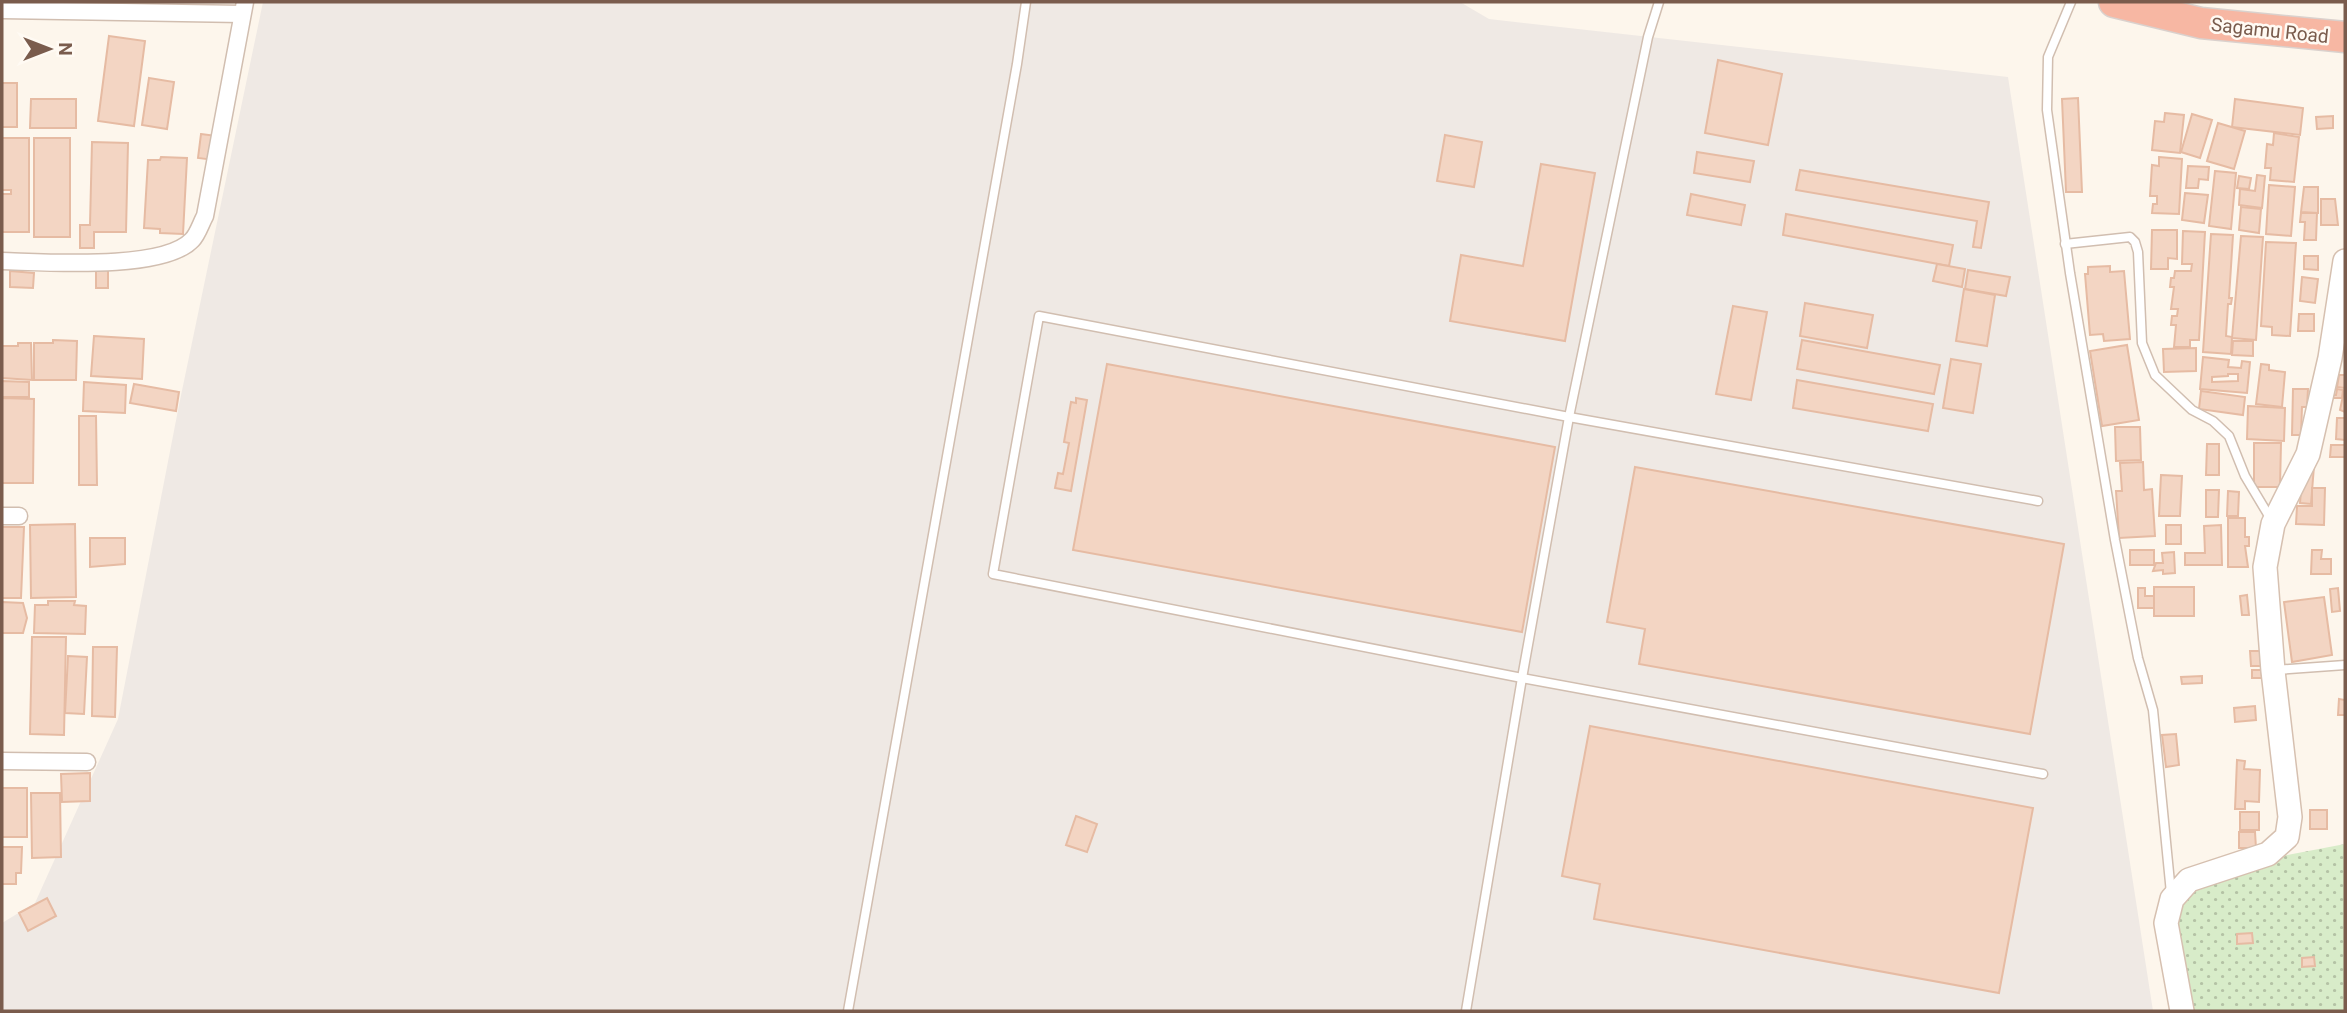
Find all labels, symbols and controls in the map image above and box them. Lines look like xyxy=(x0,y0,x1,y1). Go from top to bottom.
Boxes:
street label: Sagamu Road xyxy=(2210,13,2330,48)
north arrow xyxy=(14,14,84,84)
text: N xyxy=(54,42,77,56)

